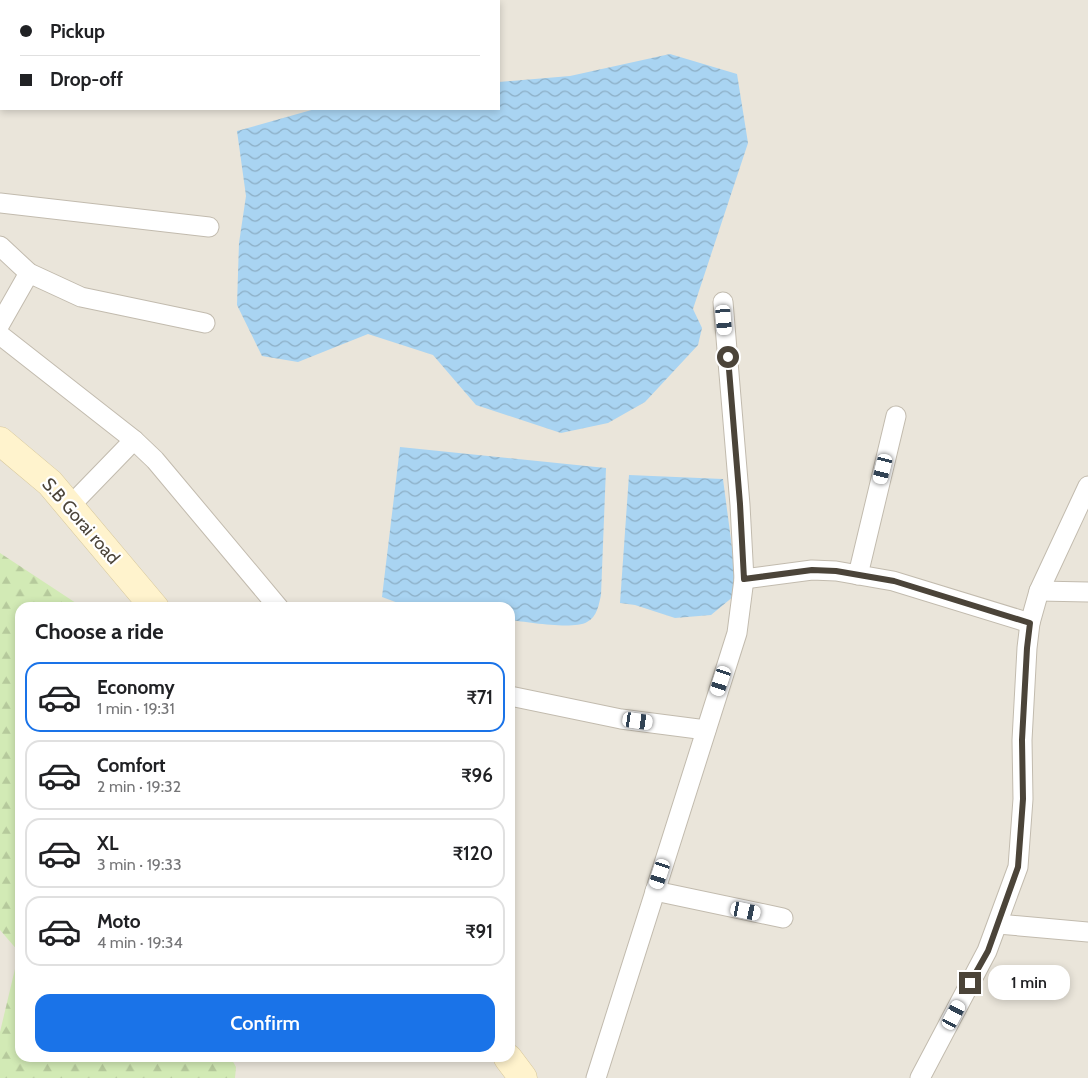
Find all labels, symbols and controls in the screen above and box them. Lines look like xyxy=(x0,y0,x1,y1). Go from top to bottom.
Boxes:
text: Pickup xyxy=(50,20,105,43)
text: Drop-off xyxy=(50,68,123,91)
car xyxy=(715,304,732,336)
route start xyxy=(717,346,739,368)
car xyxy=(872,453,893,485)
street label: S.B Gorai road xyxy=(38,473,124,569)
text: Choose a ride xyxy=(35,618,164,645)
car xyxy=(709,664,732,698)
icon: car xyxy=(37,675,82,720)
text: Economy xyxy=(97,676,175,699)
text: ₹71 xyxy=(466,686,493,709)
text: 1 min · 19:31 xyxy=(97,699,175,718)
car xyxy=(622,711,653,731)
icon: car xyxy=(37,753,82,798)
text: Comfort xyxy=(97,754,166,777)
text: ₹96 xyxy=(461,764,493,787)
text: 2 min · 19:32 xyxy=(97,777,181,796)
icon: car xyxy=(37,831,82,876)
text: XL xyxy=(97,832,118,855)
text: ₹120 xyxy=(453,842,493,865)
text: 3 min · 19:33 xyxy=(97,855,182,874)
car xyxy=(648,857,671,891)
car xyxy=(729,901,762,921)
icon: car xyxy=(37,909,82,954)
text: Moto xyxy=(97,910,141,933)
text: ₹91 xyxy=(465,920,493,943)
text: 4 min · 19:34 xyxy=(97,933,183,952)
callout: 1 min xyxy=(988,966,1070,1000)
route end xyxy=(959,972,981,994)
text: 1 min xyxy=(1011,973,1047,992)
button: Confirm xyxy=(35,994,495,1052)
car xyxy=(940,998,967,1032)

